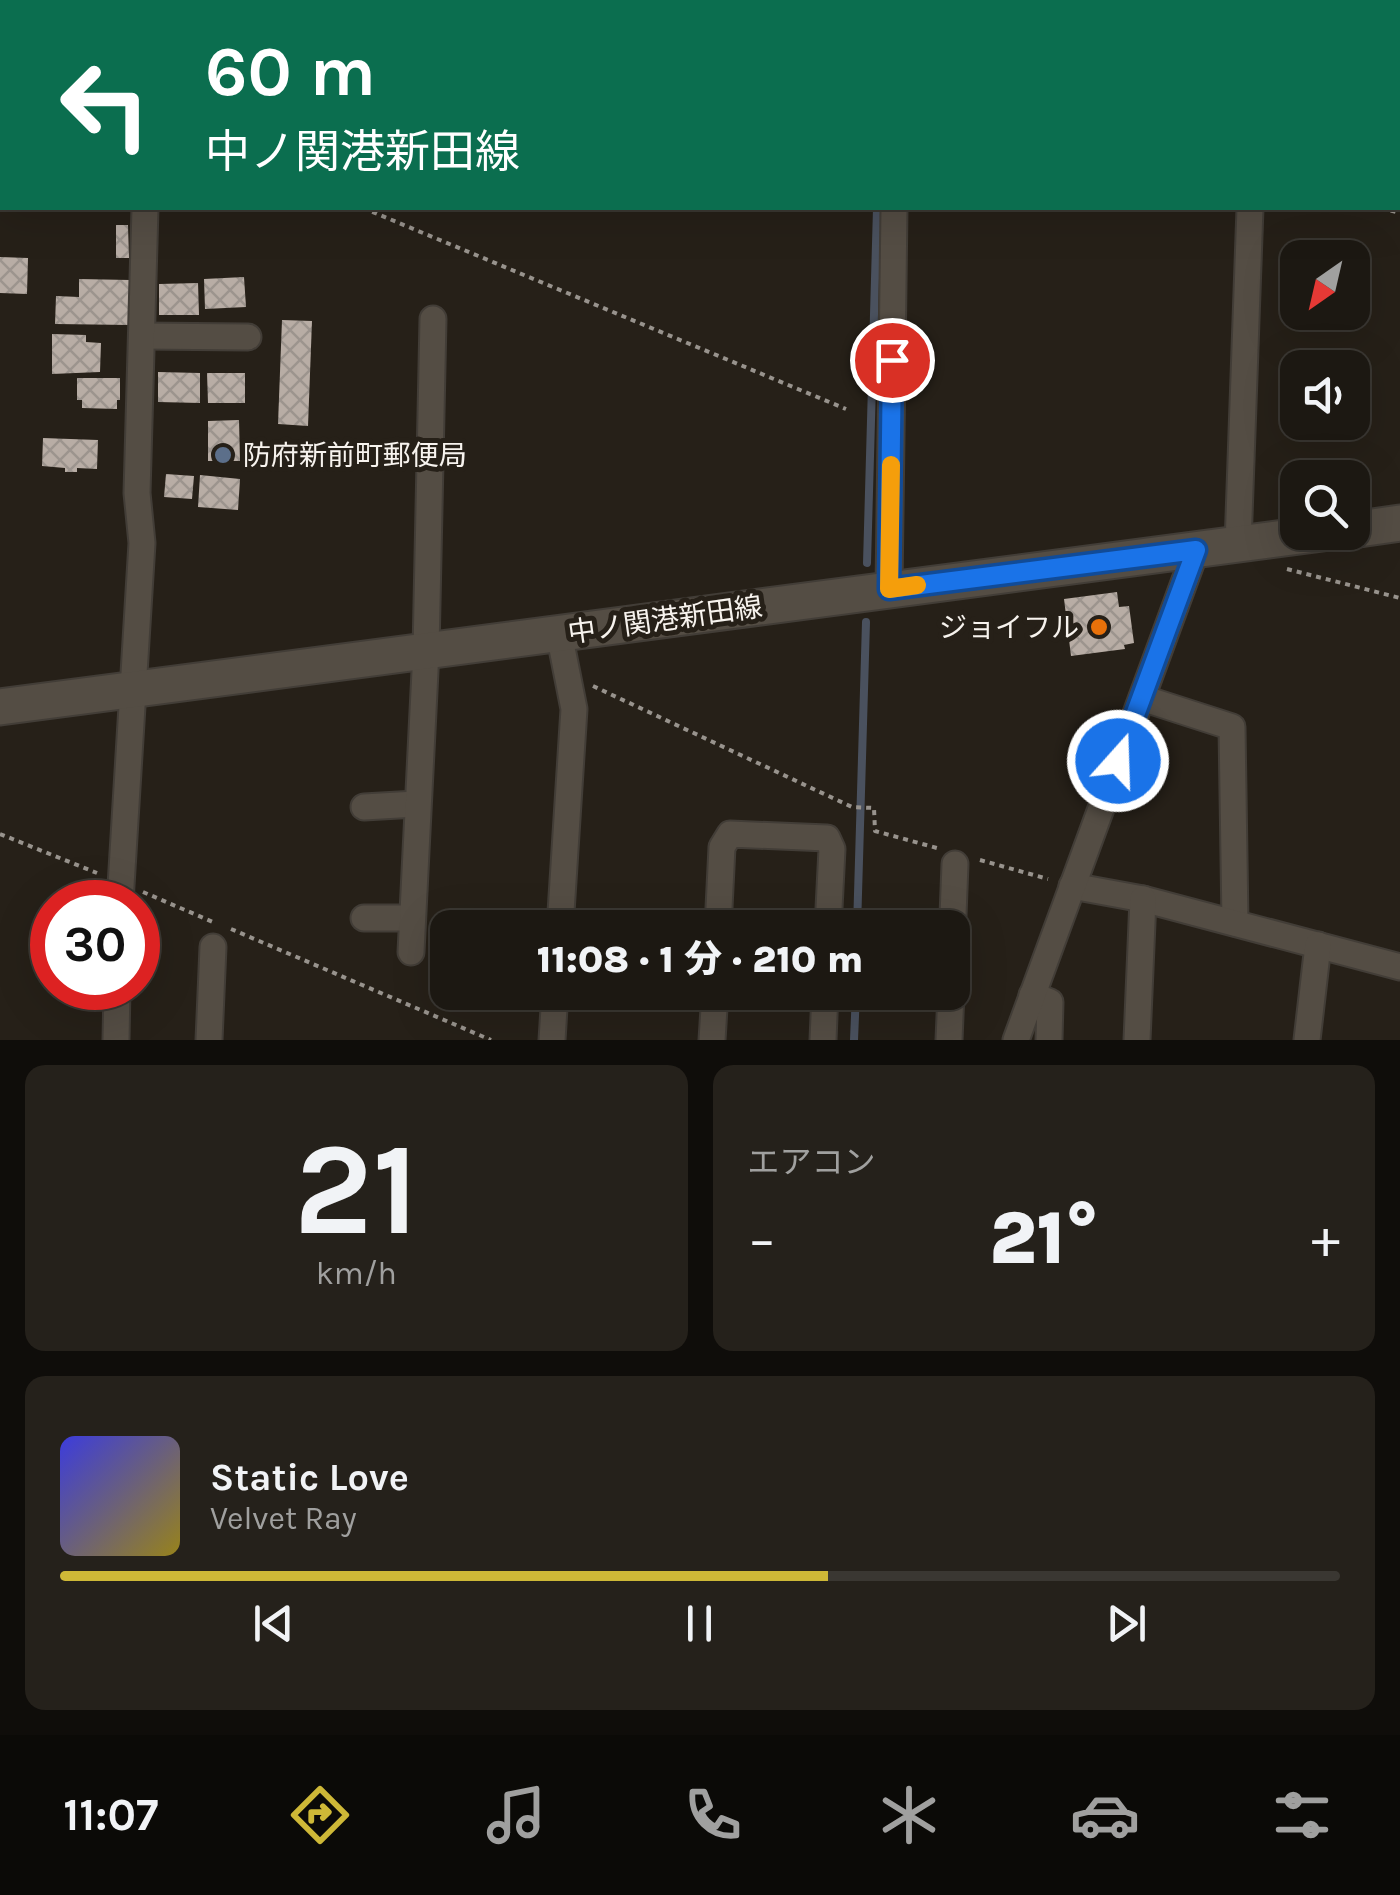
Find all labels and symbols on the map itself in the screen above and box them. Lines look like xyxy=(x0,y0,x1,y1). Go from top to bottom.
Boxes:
north arrow xyxy=(1280,240,1370,330)
pin xyxy=(850,318,935,403)
place label: 防府新前町郵便局 xyxy=(243,439,467,472)
marker: 防府新前町郵便局 xyxy=(212,444,234,466)
street label: 中ノ関港新田線 xyxy=(566,590,764,649)
place label: ジョイフル xyxy=(939,611,1079,644)
marker: ジョイフル xyxy=(1088,616,1110,638)
position arrow xyxy=(1066,709,1170,813)
speed limit sign: 30 xyxy=(30,880,160,1010)

